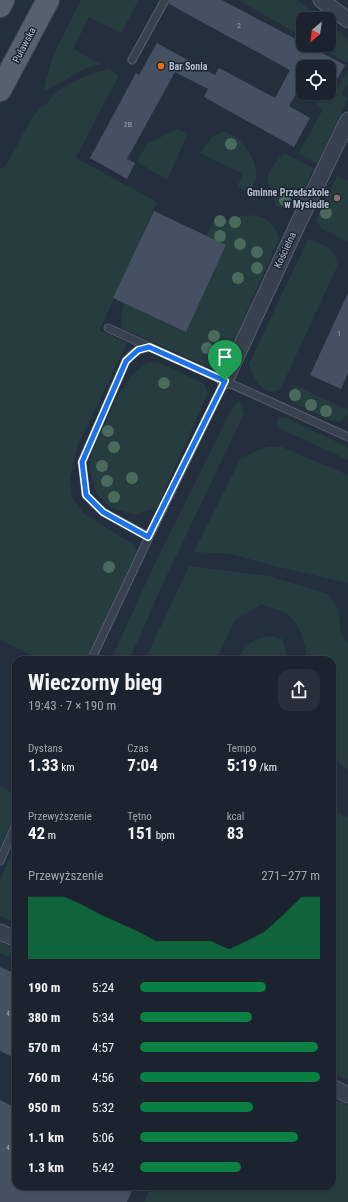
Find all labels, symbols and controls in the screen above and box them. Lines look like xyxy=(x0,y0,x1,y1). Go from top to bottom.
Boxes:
north arrow xyxy=(296,12,336,52)
map controls xyxy=(296,12,336,100)
house number: 2 xyxy=(237,21,241,30)
street label: Puławska xyxy=(10,25,38,64)
button: locate xyxy=(296,60,336,100)
marker: Bar Sonia xyxy=(156,61,166,71)
place label: Bar Sonia xyxy=(169,61,208,72)
house number: 2B xyxy=(124,120,132,129)
place label: Gminne Przedszkole w Mysiadle xyxy=(247,187,329,210)
marker: Gminne Przedszkole w Mysiadle xyxy=(332,193,342,203)
street label: Kościelna xyxy=(272,230,298,270)
house number: 1 xyxy=(337,329,341,338)
pin xyxy=(208,340,242,381)
icon: arrive xyxy=(214,346,236,368)
button: share xyxy=(278,669,320,711)
text: Wieczorny bieg xyxy=(28,670,162,695)
text: 19:43 · 7 × 190 m xyxy=(28,698,116,713)
text: Dystans xyxy=(28,742,63,755)
text: Czas xyxy=(127,742,149,755)
text: Tempo xyxy=(227,742,256,755)
text: 1.33 xyxy=(28,755,59,775)
text: 7:04 xyxy=(127,755,158,775)
text: 5:19 xyxy=(227,755,257,775)
text: km xyxy=(59,761,74,774)
text: /km xyxy=(257,761,277,774)
text: Przewyższenie xyxy=(28,810,92,823)
text: Tętno xyxy=(127,810,152,823)
text: kcal xyxy=(227,810,244,823)
text: 42 xyxy=(28,823,45,843)
text: 151 xyxy=(127,823,153,843)
text: 83 xyxy=(227,823,244,843)
text: m xyxy=(45,829,56,842)
text: bpm xyxy=(153,829,175,842)
text: Przewyższenie xyxy=(28,868,103,883)
text: 271–277 m xyxy=(261,868,320,883)
text: 190 m xyxy=(28,980,60,995)
text: 5:24 xyxy=(92,980,114,995)
house number: 4 xyxy=(6,1009,10,1018)
text: 380 m xyxy=(28,1010,60,1025)
text: 5:34 xyxy=(92,1010,114,1025)
text: 570 m xyxy=(28,1040,60,1055)
text: 4:57 xyxy=(92,1040,114,1055)
text: 760 m xyxy=(28,1070,60,1085)
text: 4:56 xyxy=(92,1070,114,1085)
text: 950 m xyxy=(28,1100,60,1115)
text: 5:32 xyxy=(92,1100,114,1115)
text: 1.1 km xyxy=(28,1130,64,1145)
text: 5:06 xyxy=(92,1130,114,1145)
house number: 4 xyxy=(6,1143,10,1152)
text: 1.3 km xyxy=(28,1160,64,1175)
text: 5:42 xyxy=(92,1160,114,1175)

